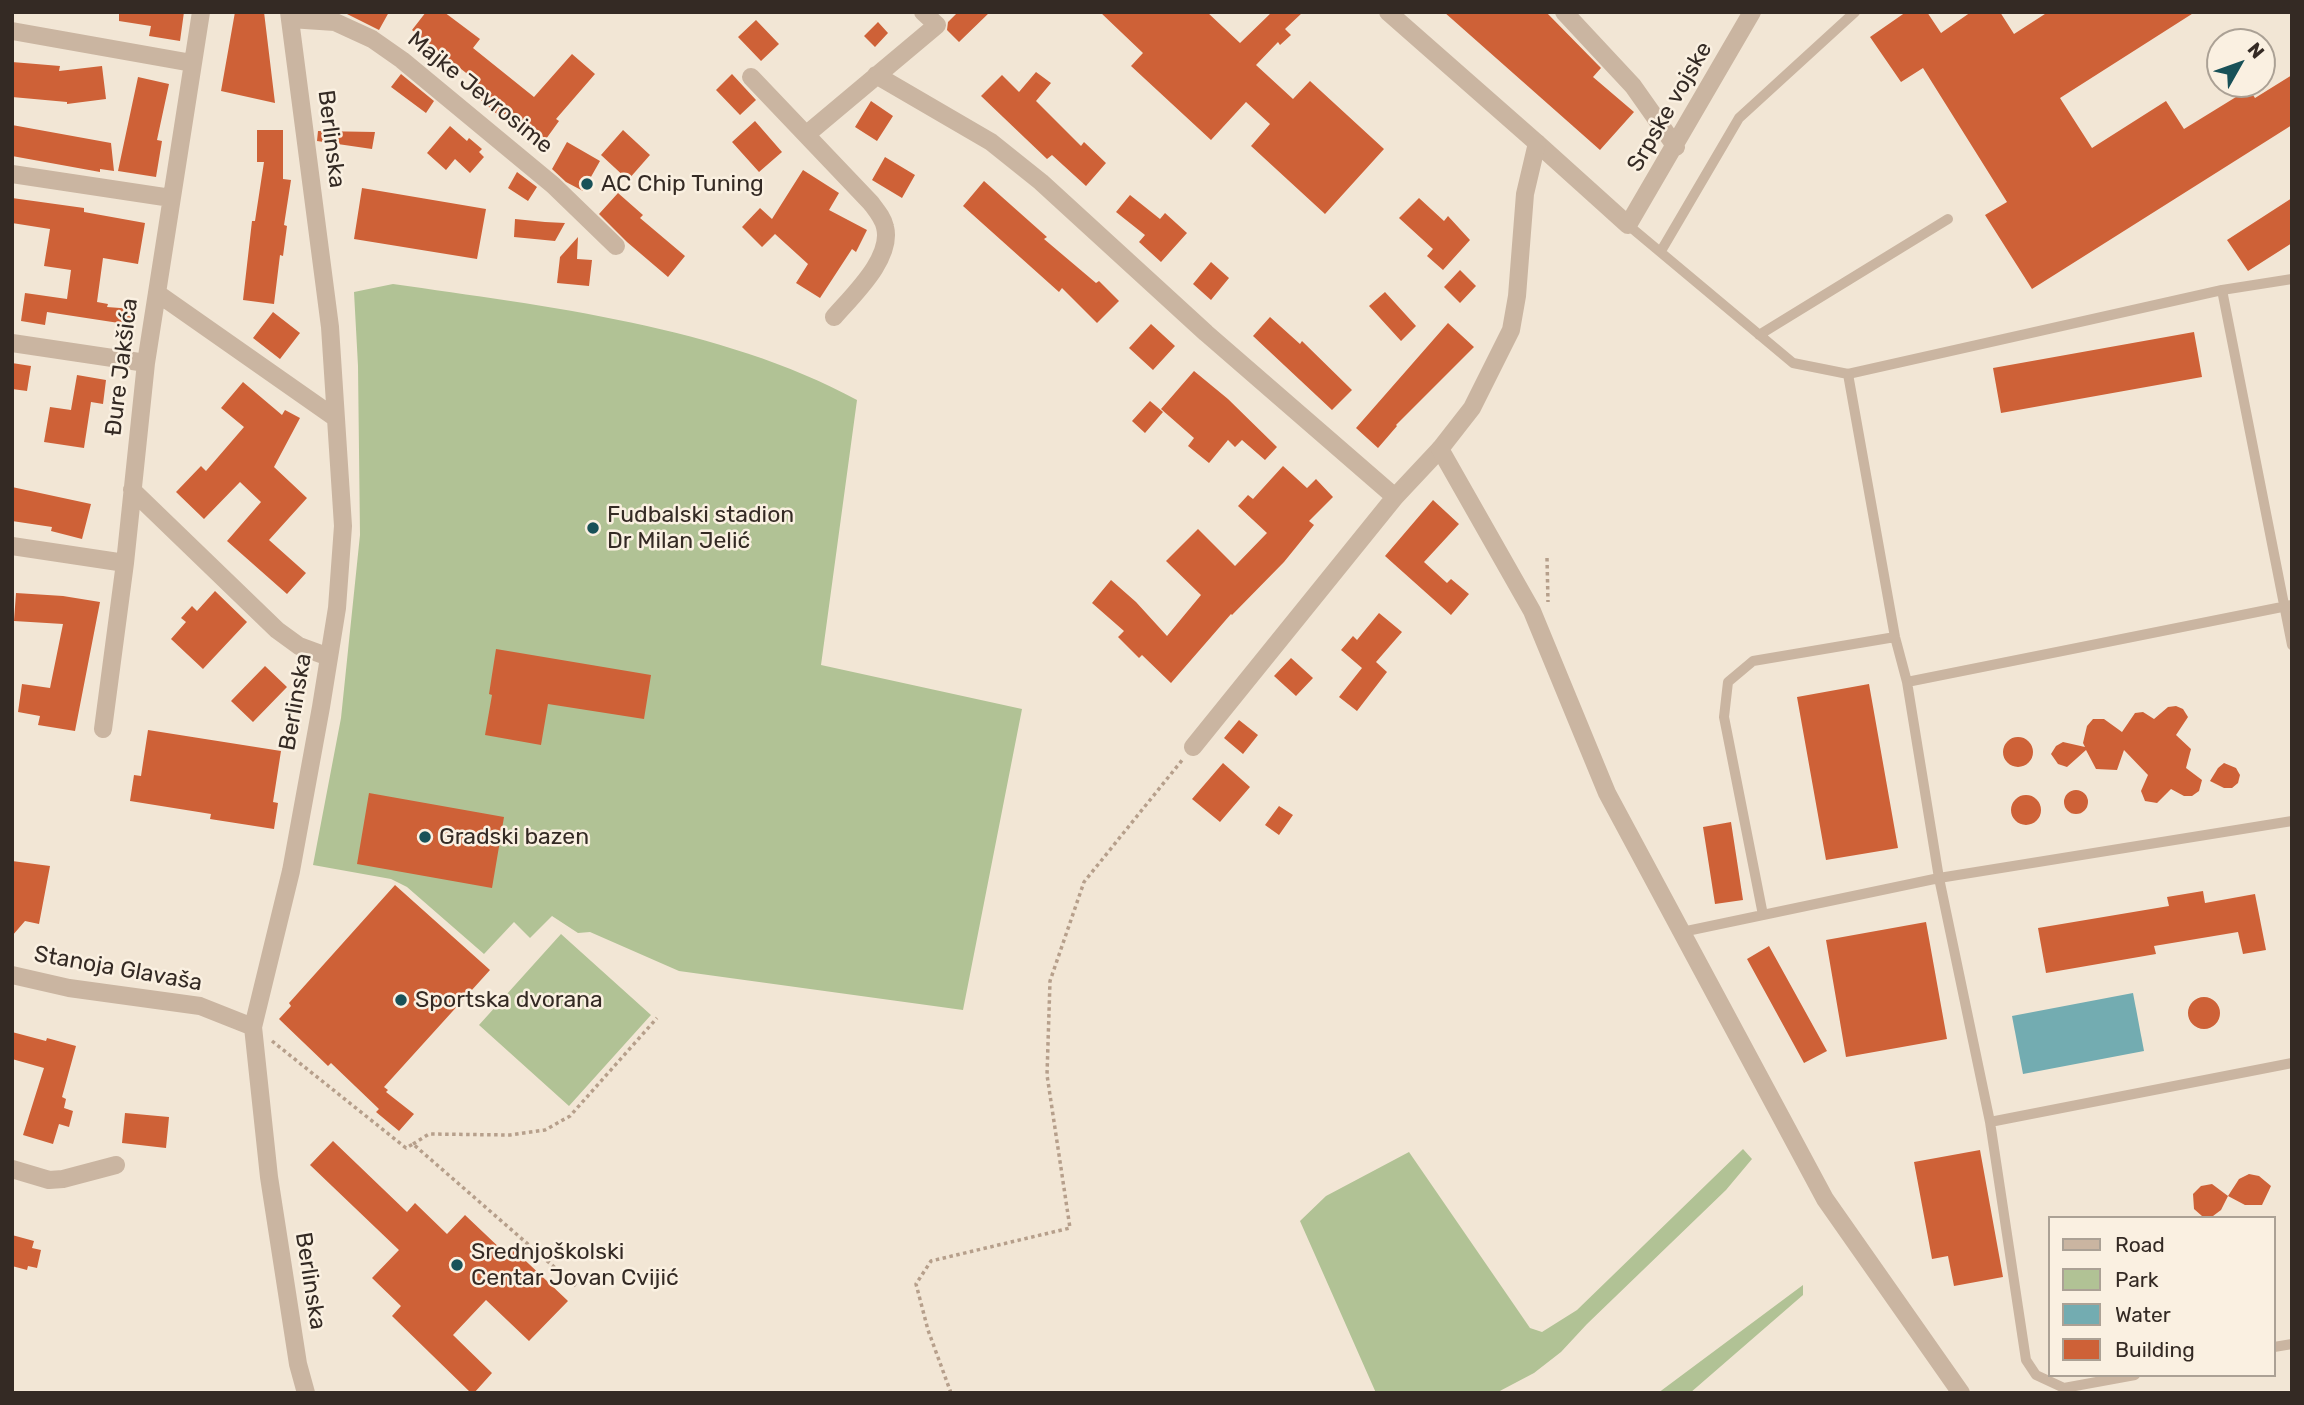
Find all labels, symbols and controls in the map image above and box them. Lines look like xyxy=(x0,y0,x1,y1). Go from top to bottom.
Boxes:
street label: Majke Jevrosime xyxy=(402,26,558,160)
north arrow xyxy=(2206,28,2276,98)
street label: Srpske vojske xyxy=(1622,37,1718,177)
text: N xyxy=(2243,38,2269,63)
street label: Berlinska xyxy=(311,89,351,189)
place label: AC Chip Tuning xyxy=(601,170,764,198)
marker: AC Chip Tuning xyxy=(579,176,595,192)
street label: Đure Jakšića xyxy=(100,297,144,437)
place label: Fudbalski stadion Dr Milan Jelić xyxy=(607,501,794,555)
marker: Fudbalski stadion Dr Milan Jelić xyxy=(585,520,601,536)
street label: Berlinska xyxy=(274,651,318,753)
place label: Gradski bazen xyxy=(439,823,589,851)
marker: Gradski bazen xyxy=(417,829,433,845)
street label: Stanoja Glavaša xyxy=(32,941,204,997)
place label: Sportska dvorana xyxy=(415,986,603,1014)
marker: Sportska dvorana xyxy=(393,992,409,1008)
legend xyxy=(2048,1216,2276,1377)
street label: Berlinska xyxy=(289,1230,331,1332)
text: Road xyxy=(2115,1232,2165,1257)
place label: Srednjoškolski Centar Jovan Cvijić xyxy=(471,1238,679,1292)
marker: Srednjoškolski Centar Jovan Cvijić xyxy=(449,1257,465,1273)
text: Park xyxy=(2115,1267,2159,1292)
text: Water xyxy=(2115,1302,2171,1327)
text: Building xyxy=(2115,1337,2195,1362)

